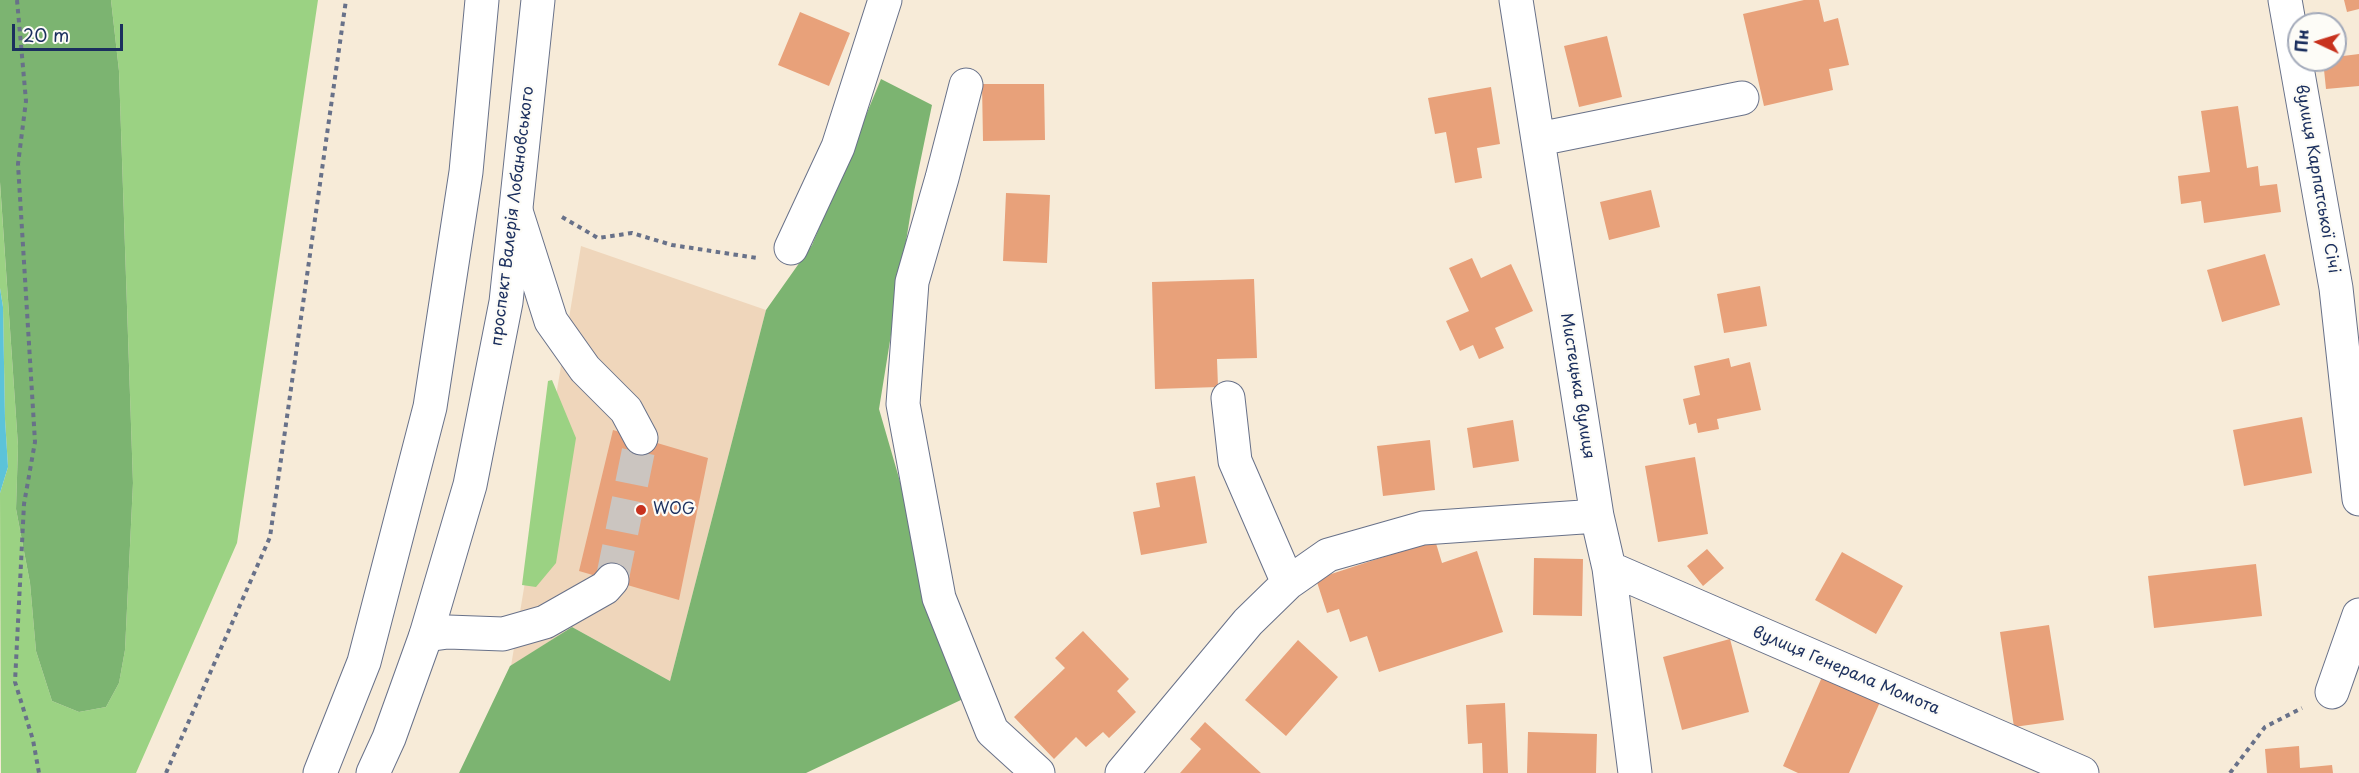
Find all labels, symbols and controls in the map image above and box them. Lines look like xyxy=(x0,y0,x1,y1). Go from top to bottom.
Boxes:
scale bar xyxy=(15,12,126,50)
north arrow xyxy=(2287,12,2347,72)
text: 20 m xyxy=(23,21,69,48)
text: Пн xyxy=(2288,28,2314,53)
street label: вулиця Карпатської Січі xyxy=(2291,83,2343,275)
street label: проспект Валерія Лобановського xyxy=(488,85,538,347)
street label: Мистецька вулиця xyxy=(1556,312,1598,460)
place label: WOG xyxy=(653,500,695,520)
marker: WOG xyxy=(634,503,648,517)
street label: вулиця Генерала Момота xyxy=(1750,623,1942,719)

